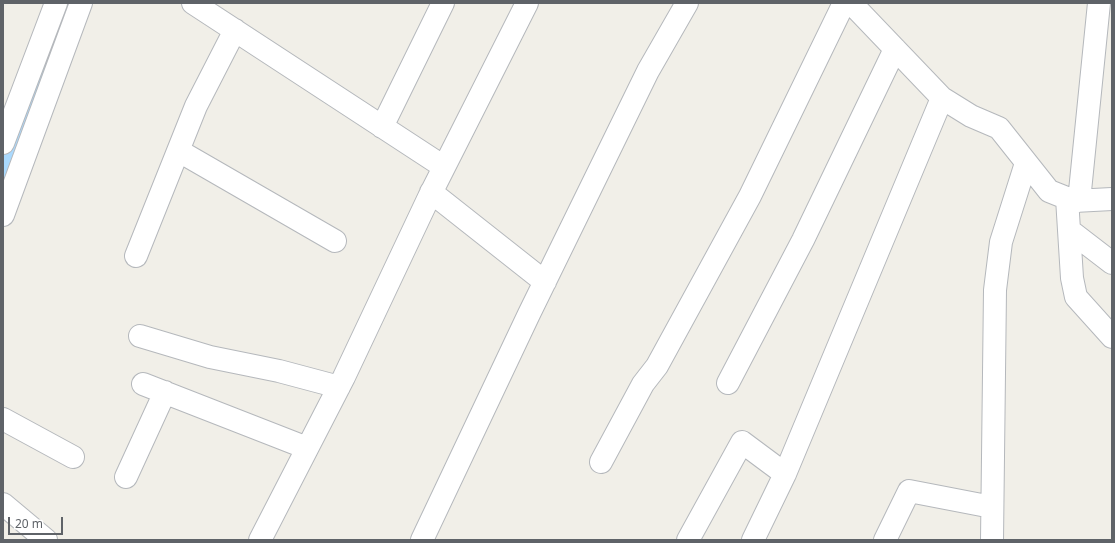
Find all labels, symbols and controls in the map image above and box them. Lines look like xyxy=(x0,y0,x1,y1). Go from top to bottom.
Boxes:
scale bar xyxy=(10,509,65,535)
text: 20 m xyxy=(15,515,43,532)

